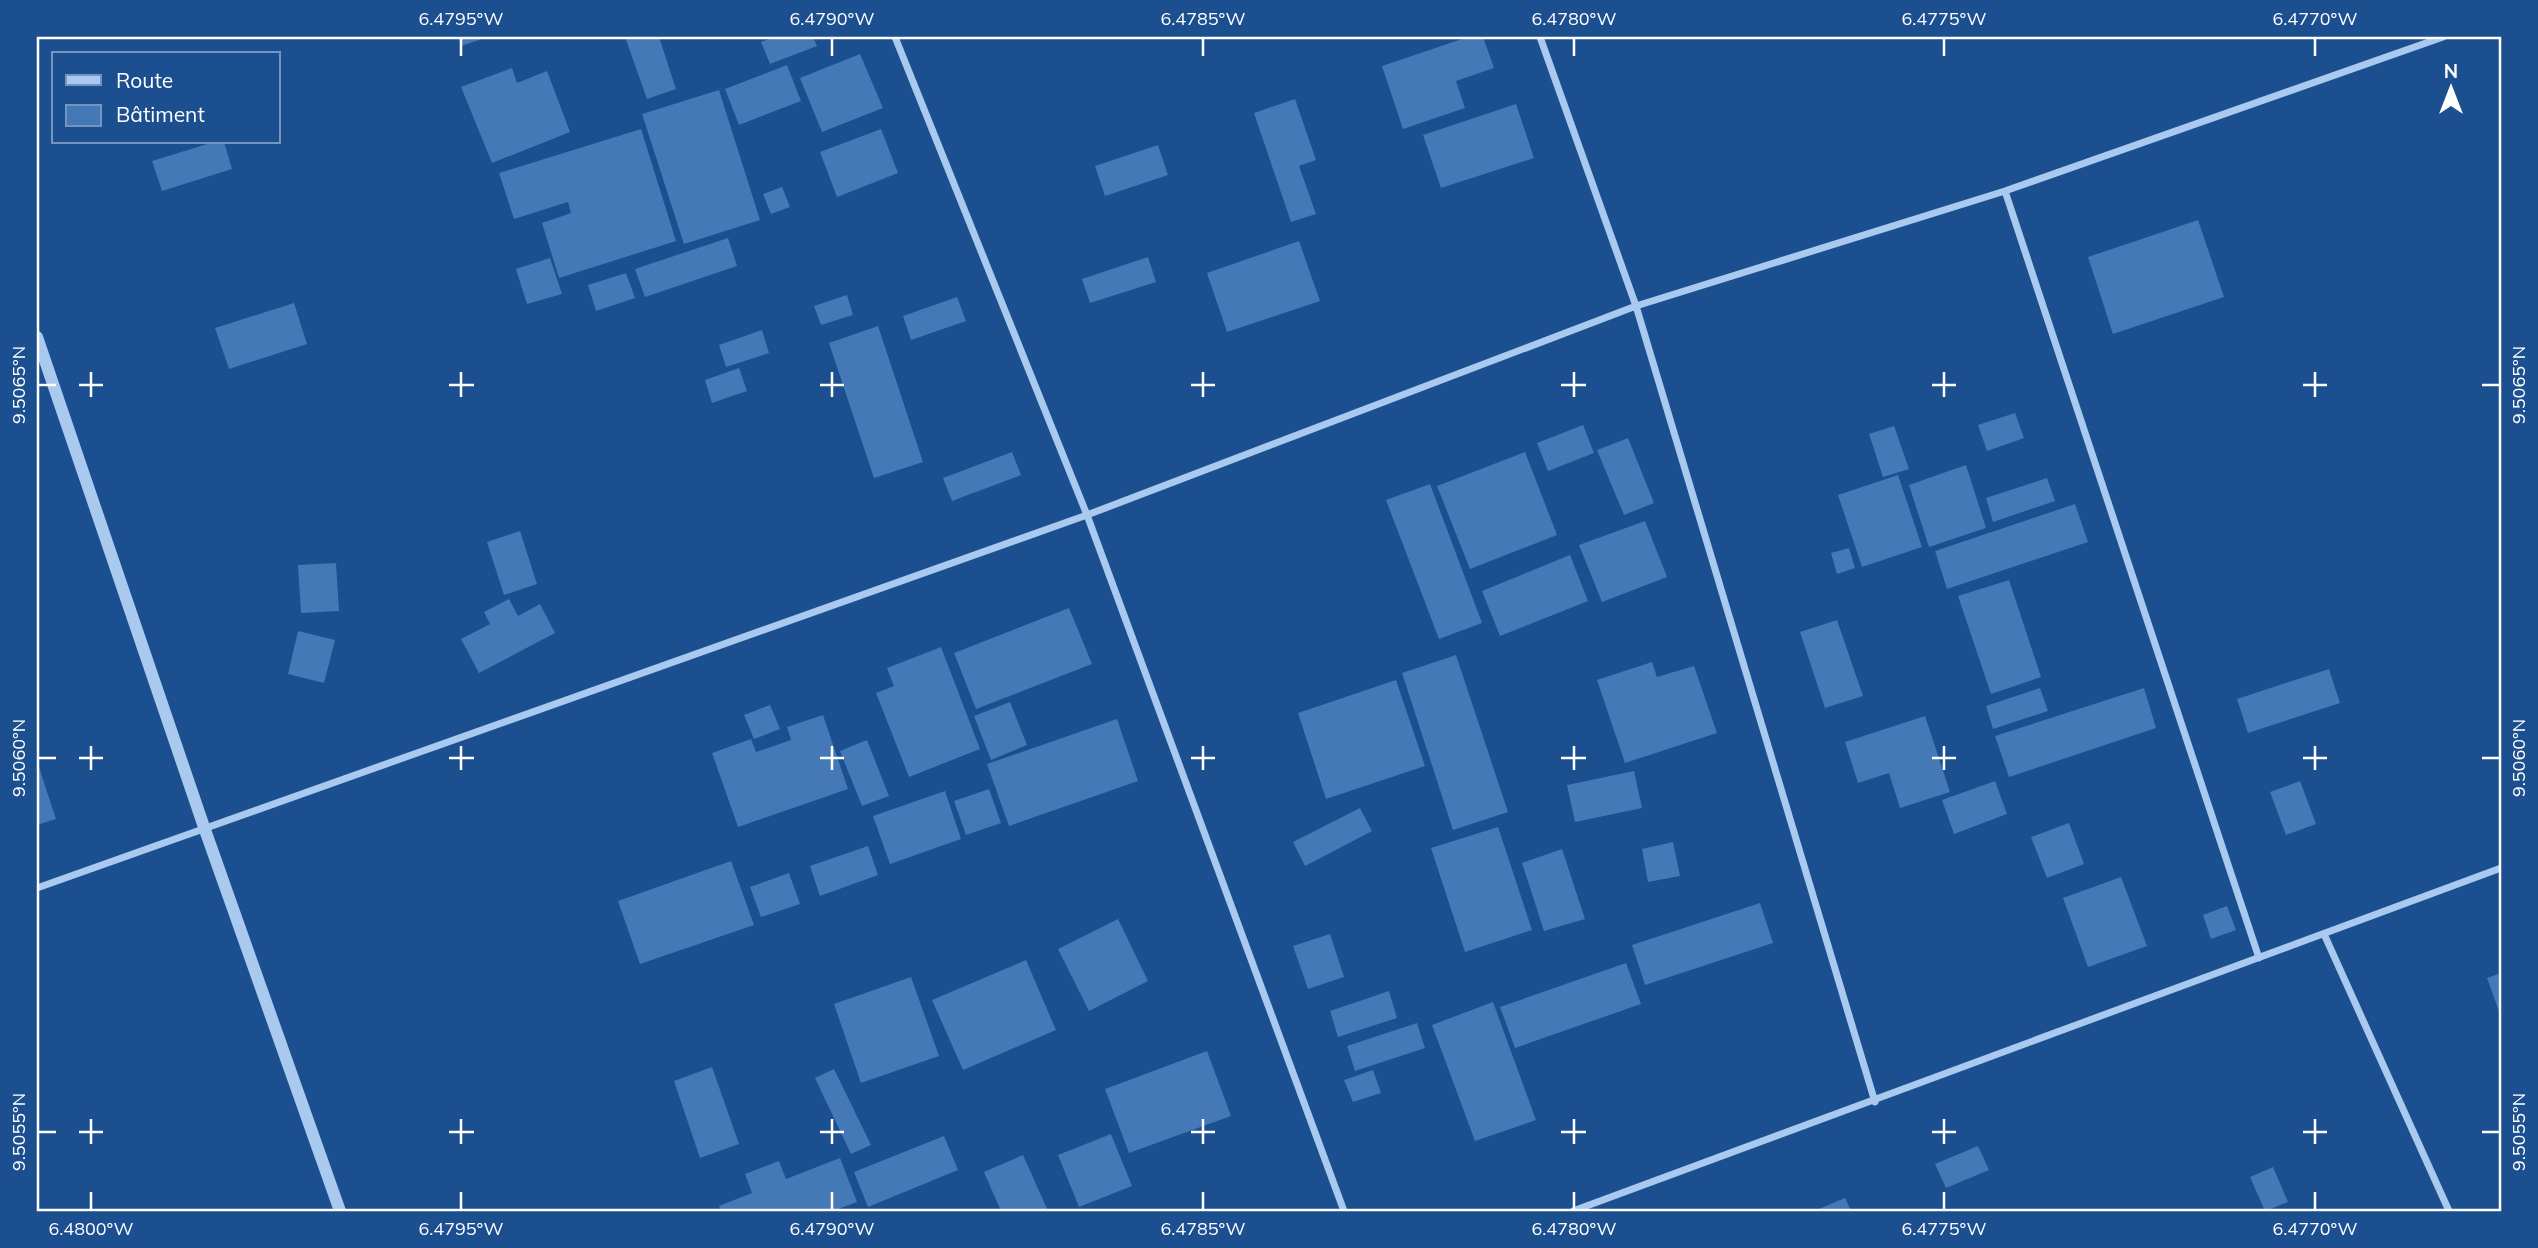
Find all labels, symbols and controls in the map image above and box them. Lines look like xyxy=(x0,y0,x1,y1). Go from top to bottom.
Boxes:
text: 6.4795°W xyxy=(418,7,504,30)
text: 6.4790°W xyxy=(789,7,875,30)
text: 6.4785°W xyxy=(1160,7,1246,30)
text: 6.4780°W xyxy=(1531,7,1617,30)
text: 6.4775°W xyxy=(1901,7,1987,30)
text: 6.4770°W xyxy=(2272,7,2358,30)
legend xyxy=(52,52,280,144)
north arrow xyxy=(2416,52,2486,122)
text: N xyxy=(2444,59,2458,83)
text: Route xyxy=(116,67,173,93)
text: Bâtiment xyxy=(116,101,205,127)
text: 9.5065°N xyxy=(7,346,30,424)
text: 9.5065°N xyxy=(2507,346,2530,424)
text: 9.5060°N xyxy=(7,719,30,797)
text: 9.5060°N xyxy=(2507,719,2530,797)
text: 9.5055°N xyxy=(7,1093,30,1171)
text: 9.5055°N xyxy=(2507,1093,2530,1171)
text: 6.4800°W xyxy=(48,1217,134,1240)
text: 6.4795°W xyxy=(418,1217,504,1240)
text: 6.4790°W xyxy=(789,1217,875,1240)
text: 6.4785°W xyxy=(1160,1217,1246,1240)
text: 6.4780°W xyxy=(1531,1217,1617,1240)
text: 6.4775°W xyxy=(1901,1217,1987,1240)
text: 6.4770°W xyxy=(2272,1217,2358,1240)

